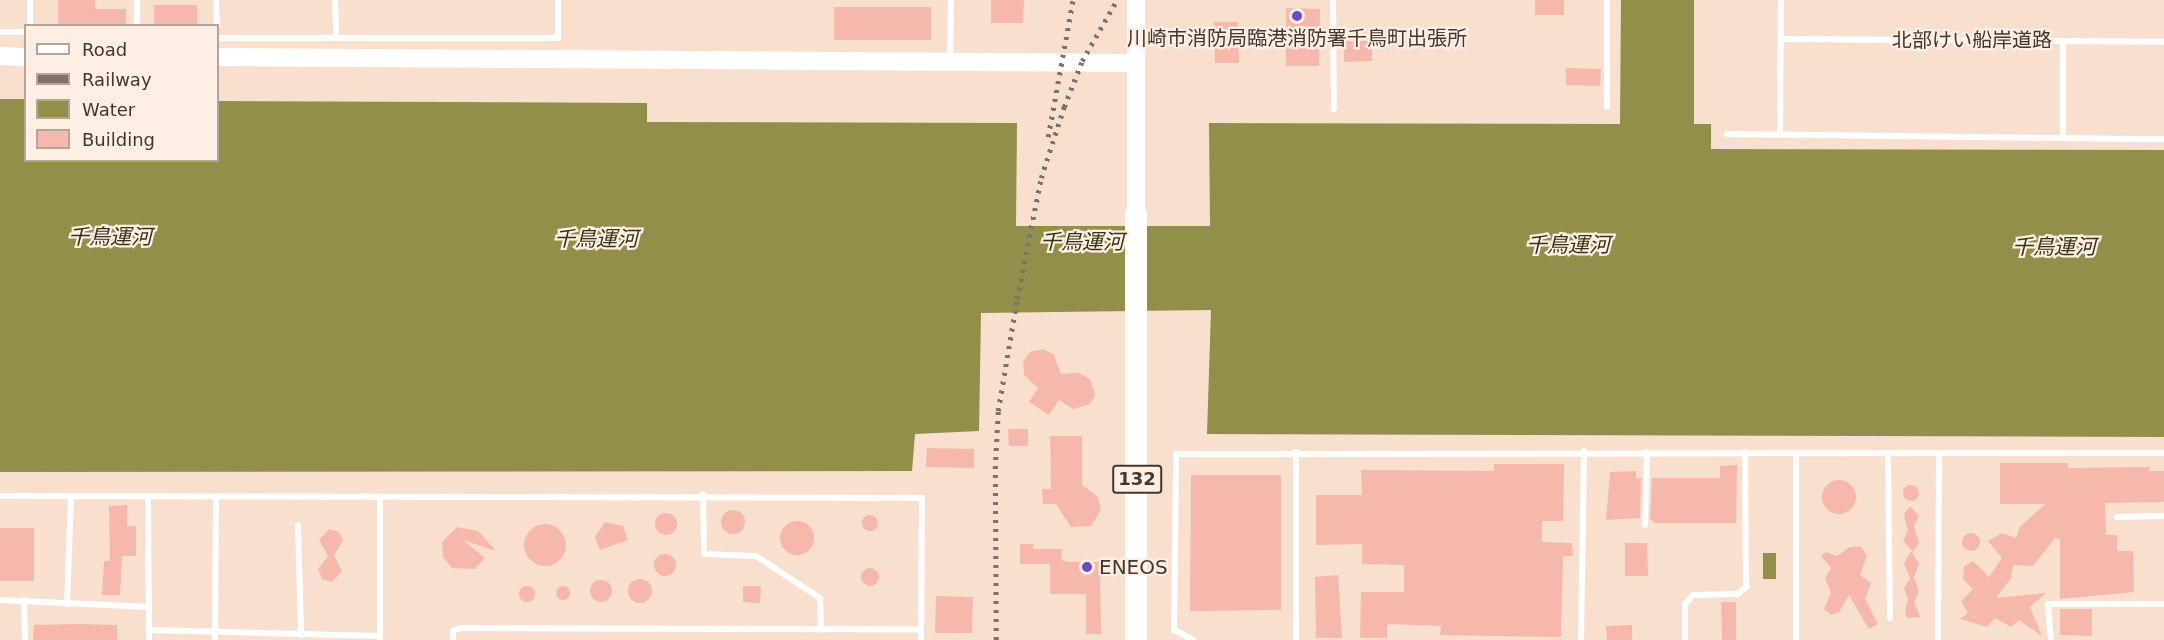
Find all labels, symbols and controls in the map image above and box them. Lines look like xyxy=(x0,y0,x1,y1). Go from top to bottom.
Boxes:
marker: 川崎市消防局臨港消防署千鳥町出張所 xyxy=(1290,9,1304,23)
legend xyxy=(24,24,219,162)
place label: 川崎市消防局臨港消防署千鳥町出張所 xyxy=(1127,26,1467,50)
street label: 北部けい船岸道路 xyxy=(1892,28,2052,52)
text: Road xyxy=(82,39,127,60)
text: Railway xyxy=(82,69,152,90)
text: Water xyxy=(82,99,135,120)
text: Building xyxy=(82,129,155,150)
water label: 千鳥運河 xyxy=(68,224,152,250)
water label: 千鳥運河 xyxy=(554,226,638,252)
water label: 千鳥運河 xyxy=(1040,229,1124,255)
water label: 千鳥運河 xyxy=(1526,232,1610,258)
water label: 千鳥運河 xyxy=(2012,234,2096,260)
road number: 132 xyxy=(1112,464,1162,494)
place label: ENEOS xyxy=(1099,555,1168,579)
marker: ENEOS xyxy=(1080,560,1094,574)

